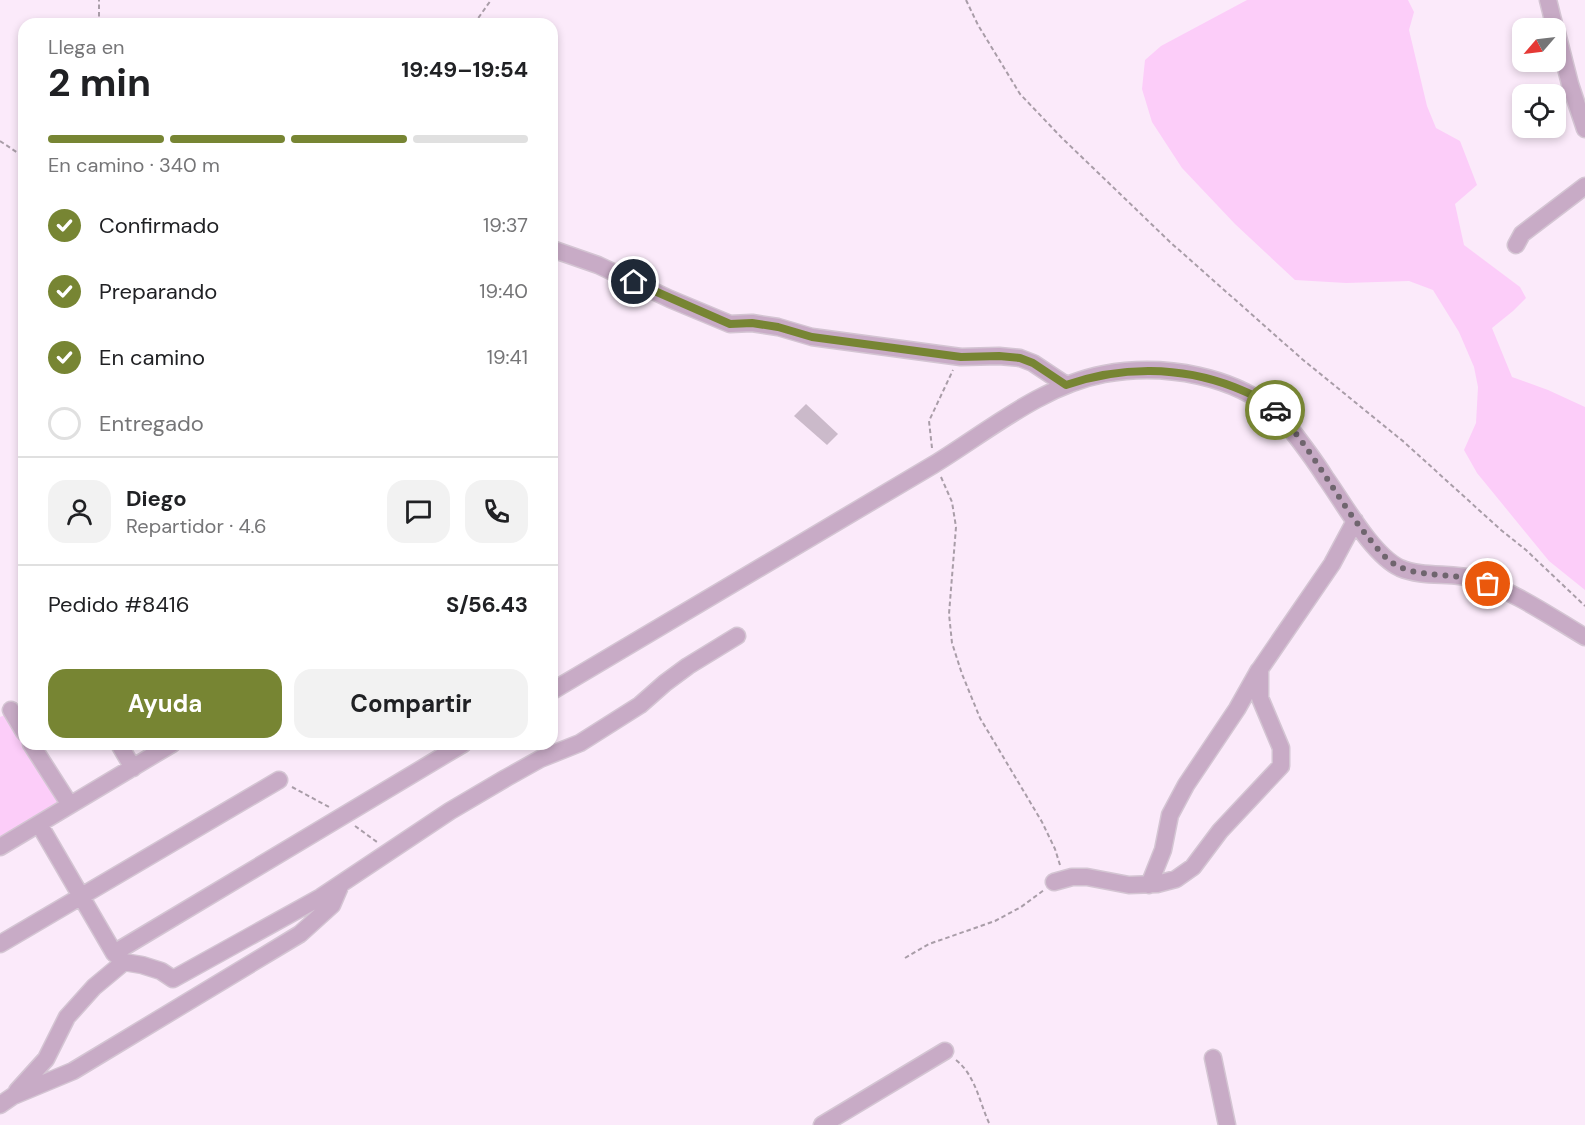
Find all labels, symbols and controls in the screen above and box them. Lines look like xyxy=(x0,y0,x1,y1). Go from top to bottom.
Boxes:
north arrow xyxy=(1512,18,1566,72)
map controls xyxy=(1512,18,1566,138)
text: Llega en xyxy=(48,34,125,60)
text: 19:49–19:54 xyxy=(401,55,528,84)
text: 2 min xyxy=(48,57,151,108)
button: locate xyxy=(1512,84,1566,138)
text: En camino · 340 m xyxy=(48,152,220,178)
icon: check xyxy=(48,209,81,242)
text: Confirmado xyxy=(99,211,219,240)
text: 19:37 xyxy=(483,212,528,238)
pin xyxy=(608,256,659,307)
icon: home xyxy=(617,265,650,298)
icon: check xyxy=(48,275,81,308)
text: Preparando xyxy=(99,277,217,306)
text: 19:40 xyxy=(479,278,528,304)
icon: check xyxy=(48,341,81,374)
text: En camino xyxy=(99,343,205,372)
text: 19:41 xyxy=(487,344,528,370)
courier xyxy=(1245,380,1305,440)
icon: car xyxy=(1259,394,1292,427)
text: Entregado xyxy=(99,409,204,438)
button: person xyxy=(48,480,111,543)
button: chat xyxy=(387,480,450,543)
button: phone xyxy=(465,480,528,543)
text: Diego xyxy=(126,484,187,513)
text: Repartidor · 4.6 xyxy=(126,513,267,539)
pin xyxy=(1462,558,1513,609)
icon: bag xyxy=(1471,567,1504,600)
text: Pedido #8416 xyxy=(48,590,189,619)
text: S/56.43 xyxy=(446,590,528,619)
button: Ayuda xyxy=(48,669,282,738)
button: Compartir xyxy=(294,669,528,738)

